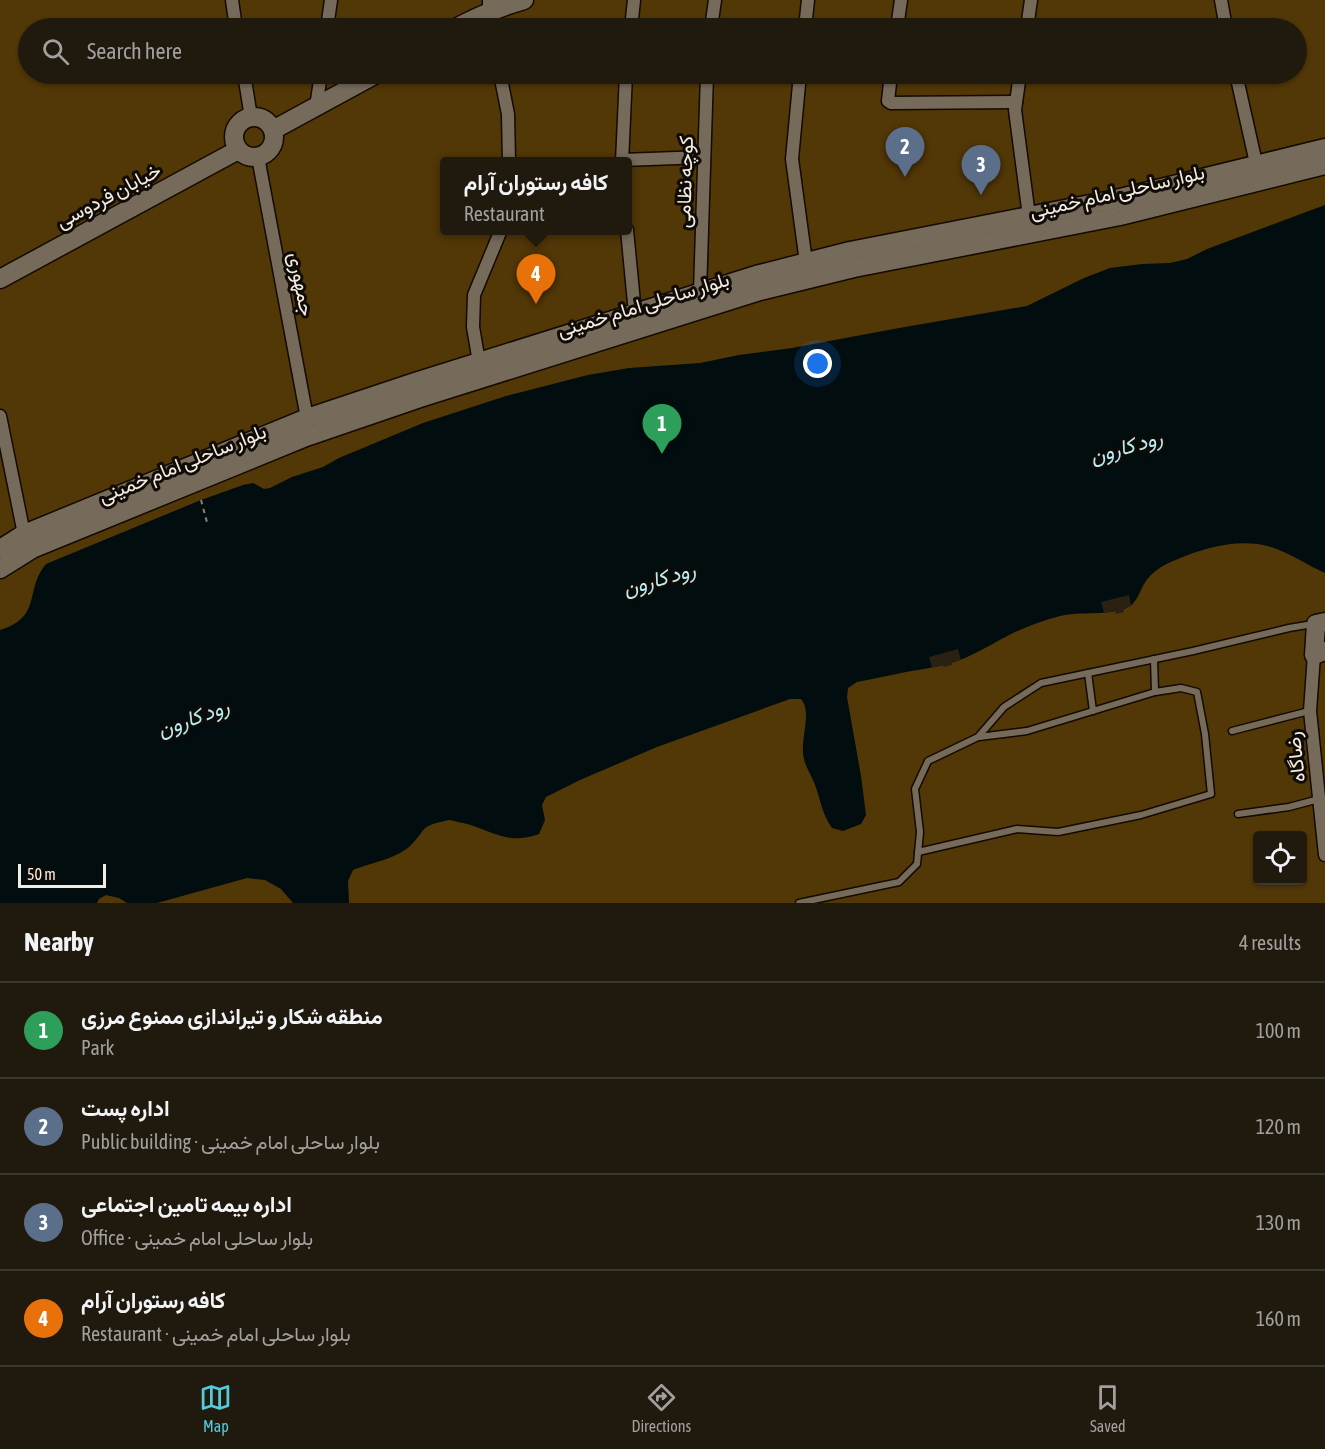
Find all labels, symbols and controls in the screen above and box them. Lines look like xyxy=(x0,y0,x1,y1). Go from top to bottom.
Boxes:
search box xyxy=(18,18,1307,84)
icon: search xyxy=(39,35,72,68)
text: Search here xyxy=(87,38,182,64)
pin: 2 xyxy=(886,128,924,177)
street label: کوچه نظامی xyxy=(671,135,700,229)
pin: 3 xyxy=(962,146,1000,195)
popup xyxy=(440,157,632,235)
street label: خیابان فردوسی xyxy=(51,158,165,234)
street label: بلوار ساحلی امام خمینی xyxy=(1027,160,1207,224)
text: کافه رستوران آرام xyxy=(464,169,608,195)
text: Restaurant xyxy=(464,202,545,225)
street label: جمهوری xyxy=(283,250,319,318)
pin: 4 xyxy=(516,254,556,304)
street label: بلوار ساحلی امام خمینی xyxy=(554,267,732,343)
your location xyxy=(803,349,832,378)
pin: 1 xyxy=(642,404,682,454)
street label: بلوار ساحلی امام خمینی xyxy=(95,419,270,509)
water label: رود کارون xyxy=(1087,424,1166,470)
water label: رود کارون xyxy=(620,556,699,602)
water label: رود کارون xyxy=(154,693,233,743)
street label: رضاگاه xyxy=(1281,730,1311,783)
map controls xyxy=(1253,831,1307,885)
button: locate xyxy=(1253,831,1307,885)
scale bar xyxy=(18,861,106,888)
text: 50 m xyxy=(27,865,56,883)
text: Nearby xyxy=(24,927,94,957)
text: 4 results xyxy=(1239,931,1301,954)
text: منطقه شکار و تیراندازی ممنوع مرزی xyxy=(81,1003,383,1029)
text: 1 xyxy=(39,1019,48,1042)
text: 100 m xyxy=(1256,1019,1301,1042)
text: Park xyxy=(81,1036,114,1059)
text: اداره پست xyxy=(81,1095,170,1121)
text: 2 xyxy=(39,1115,48,1138)
text: 120 m xyxy=(1256,1115,1301,1138)
text: Public building · بلوار ساحلی امام خمینی xyxy=(81,1130,380,1153)
text: اداره بیمه تامین اجتماعی xyxy=(81,1191,292,1217)
text: 3 xyxy=(39,1211,48,1234)
text: 130 m xyxy=(1256,1211,1301,1234)
text: Office · بلوار ساحلی امام خمینی xyxy=(81,1226,313,1249)
text: کافه رستوران آرام xyxy=(81,1287,226,1313)
text: 4 xyxy=(39,1307,48,1330)
text: 160 m xyxy=(1256,1307,1301,1330)
text: Restaurant · بلوار ساحلی امام خمینی xyxy=(81,1322,351,1345)
tab: Map xyxy=(199,1381,232,1435)
tab: Directions xyxy=(631,1381,691,1435)
tab: Saved xyxy=(1090,1381,1125,1435)

